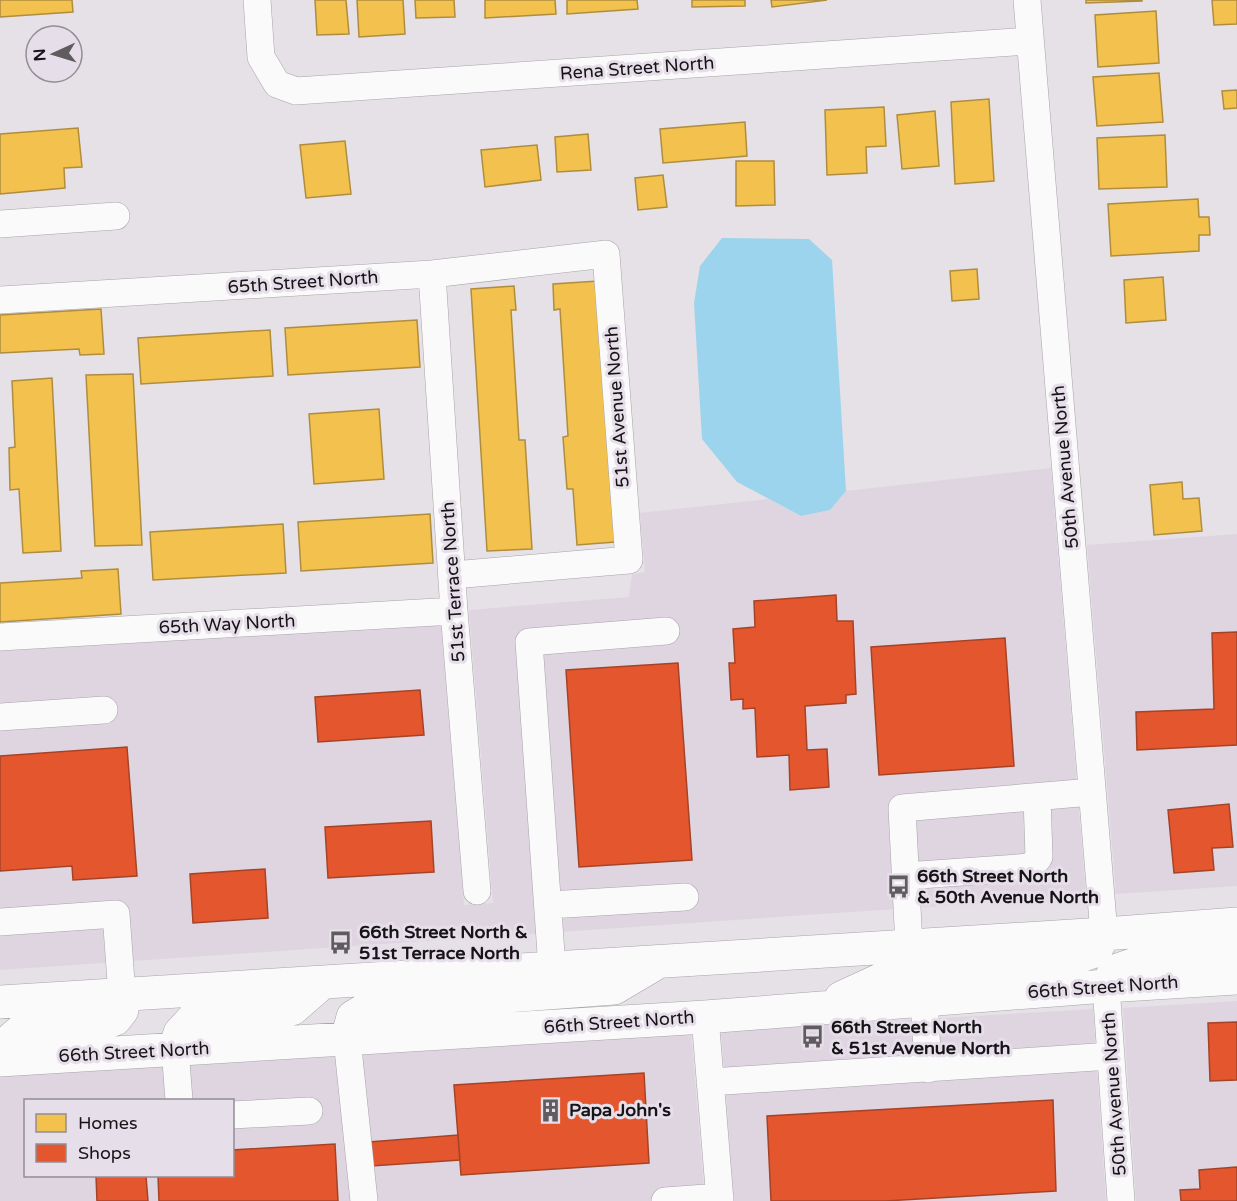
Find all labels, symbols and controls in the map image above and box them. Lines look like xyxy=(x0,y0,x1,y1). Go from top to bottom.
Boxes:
north arrow xyxy=(24,24,84,84)
text: N xyxy=(30,48,50,62)
street label: Rena Street North xyxy=(559,52,715,84)
street label: 65th Street North xyxy=(227,266,379,298)
street label: 51st Avenue North xyxy=(600,326,634,488)
street label: 50th Avenue North xyxy=(1047,384,1083,550)
street label: 51st Terrace North xyxy=(436,501,470,663)
street label: 65th Way North xyxy=(158,609,296,639)
place label: 66th Street North & 50th Avenue North xyxy=(917,865,1099,908)
bus stop icon: 66th Street North & 50th Avenue North xyxy=(886,873,912,899)
place label: 66th Street North & 51st Terrace North xyxy=(359,921,528,964)
bus stop icon: 66th Street North & 51st Terrace North xyxy=(328,929,354,955)
street label: 66th Street North xyxy=(1027,971,1179,1003)
street label: 66th Street North xyxy=(543,1006,695,1038)
street label: 50th Avenue North xyxy=(1097,1011,1131,1177)
place label: 66th Street North & 51st Avenue North xyxy=(831,1016,1011,1059)
bus stop icon: 66th Street North & 51st Avenue North xyxy=(800,1024,826,1050)
street label: 66th Street North xyxy=(58,1037,210,1067)
building icon: Papa John's xyxy=(538,1097,564,1123)
legend xyxy=(24,1099,234,1177)
place label: Papa John's xyxy=(569,1099,671,1121)
text: Homes xyxy=(78,1112,138,1134)
text: Shops xyxy=(78,1142,131,1164)

